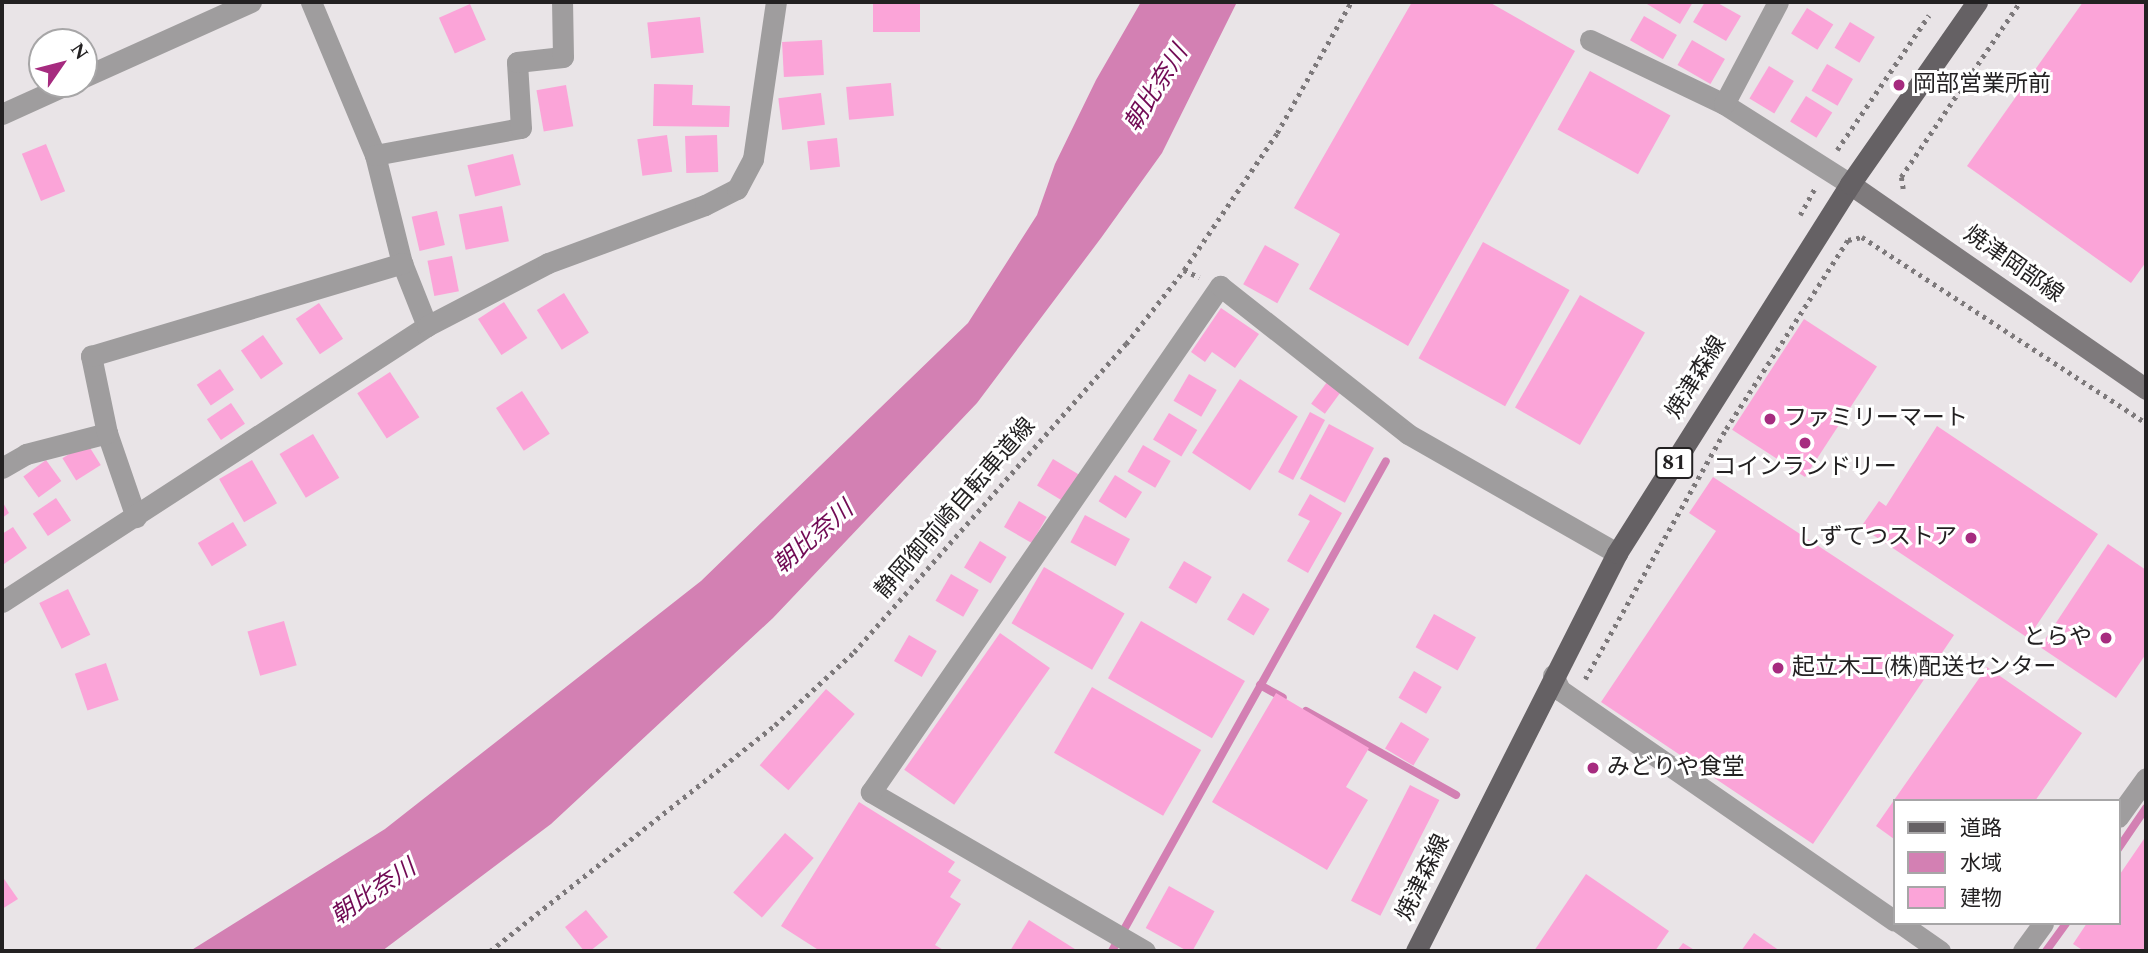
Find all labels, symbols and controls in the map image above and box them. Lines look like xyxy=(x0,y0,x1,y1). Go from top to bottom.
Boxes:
north arrow xyxy=(28,28,98,98)
text: N xyxy=(63,37,95,66)
water label: 朝比奈川 xyxy=(1119,41,1195,137)
place label: 岡部営業所前 xyxy=(1913,71,2051,99)
marker: 岡部営業所前 xyxy=(1891,77,1907,93)
street label: 焼津岡部線 xyxy=(1958,221,2068,309)
street label: 焼津森線 xyxy=(1661,332,1733,424)
place label: ファミリーマート xyxy=(1784,405,1968,433)
marker: ファミリーマート xyxy=(1762,411,1778,427)
street label: 静岡御前崎自転車道線 xyxy=(870,413,1042,605)
marker: コインランドリー xyxy=(1797,435,1813,451)
road number: 81 xyxy=(1655,446,1693,480)
place label: コインランドリー xyxy=(1713,454,1897,482)
water label: 朝比奈川 xyxy=(768,496,860,580)
place label: しずてつストア xyxy=(1796,524,1957,552)
marker: しずてつストア xyxy=(1963,530,1979,546)
place label: とらや xyxy=(2023,624,2092,652)
marker: とらや xyxy=(2098,630,2114,646)
place label: 起立木工(株)配送センター xyxy=(1792,654,2056,682)
marker: 起立木工(株)配送センター xyxy=(1770,660,1786,676)
place label: みどりや食堂 xyxy=(1607,754,1745,782)
marker: みどりや食堂 xyxy=(1585,760,1601,776)
legend xyxy=(1892,799,2120,925)
text: 道路 xyxy=(1960,813,2002,845)
street label: 焼津森線 xyxy=(1391,831,1457,925)
text: 水域 xyxy=(1960,848,2002,880)
water label: 朝比奈川 xyxy=(326,854,422,932)
text: 建物 xyxy=(1960,883,2002,915)

